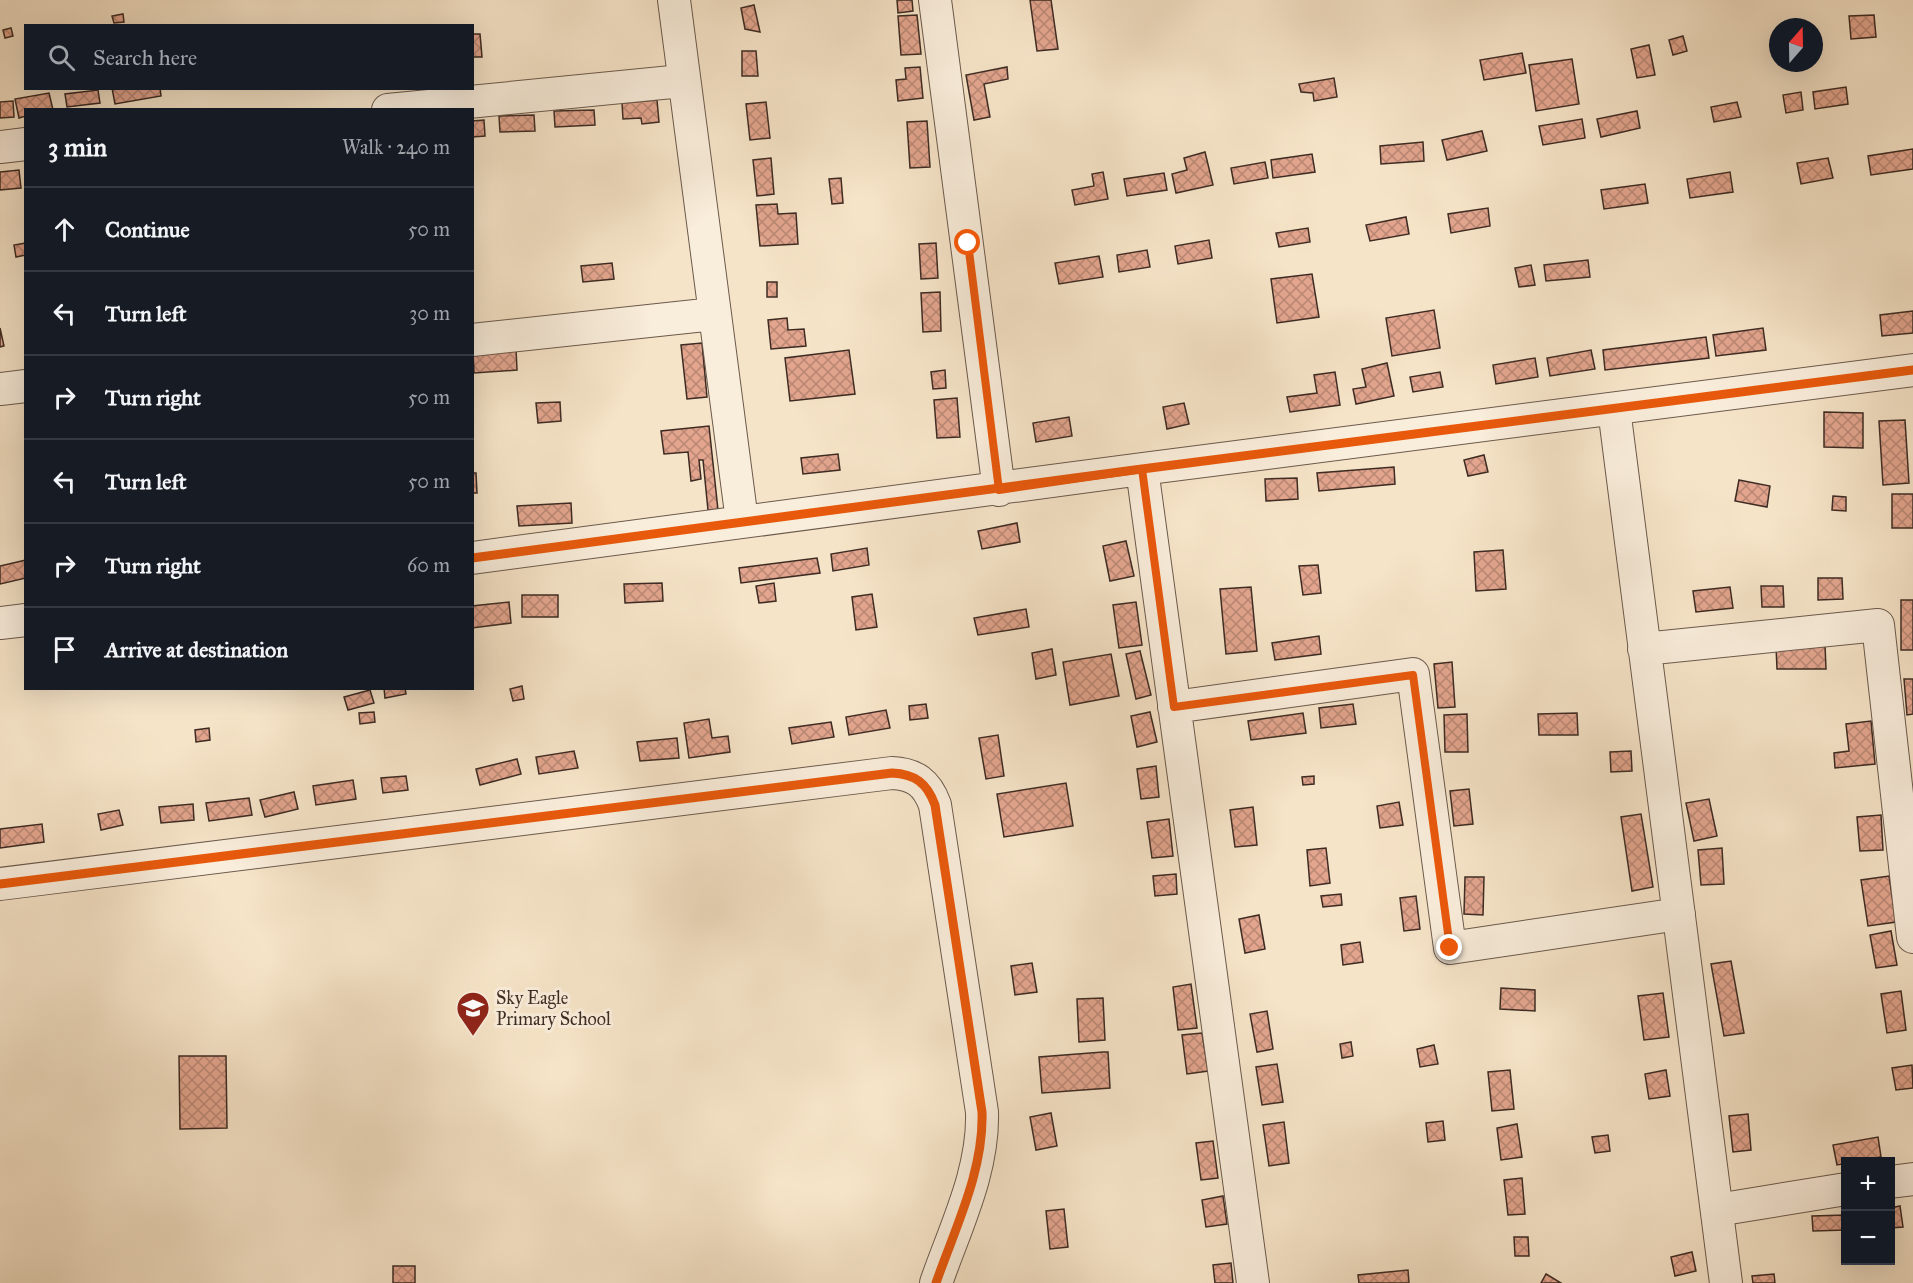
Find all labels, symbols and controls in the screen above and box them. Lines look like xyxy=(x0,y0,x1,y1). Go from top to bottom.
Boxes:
north arrow xyxy=(1769,18,1823,72)
search box xyxy=(24,24,474,90)
icon: search xyxy=(45,41,78,74)
text: Search here xyxy=(93,44,197,71)
text: 3 min xyxy=(48,131,107,163)
text: Walk · 240 m xyxy=(342,135,450,159)
icon: ahead xyxy=(48,213,81,246)
text: Continue xyxy=(105,216,190,243)
text: 50 m xyxy=(408,217,450,241)
route start xyxy=(954,229,980,255)
icon: left xyxy=(48,297,81,330)
text: Turn left xyxy=(105,300,187,327)
text: 30 m xyxy=(409,301,450,325)
icon: right xyxy=(48,381,81,414)
text: Turn right xyxy=(105,384,201,411)
text: 50 m xyxy=(408,385,450,409)
icon: left xyxy=(48,465,81,498)
text: Turn left xyxy=(105,468,187,495)
text: 50 m xyxy=(408,469,450,493)
icon: right xyxy=(48,549,81,582)
text: Turn right xyxy=(105,552,201,579)
text: 60 m xyxy=(407,553,450,577)
icon: arrive xyxy=(48,633,81,666)
text: Arrive at destination xyxy=(105,636,288,663)
route end xyxy=(1436,934,1462,960)
place label: Sky Eagle Primary School xyxy=(496,987,611,1030)
school or university icon: Sky Eagle Primary School xyxy=(455,990,491,1037)
map controls xyxy=(1841,1157,1895,1265)
button: + xyxy=(1841,1157,1895,1211)
button: − xyxy=(1841,1211,1895,1265)

